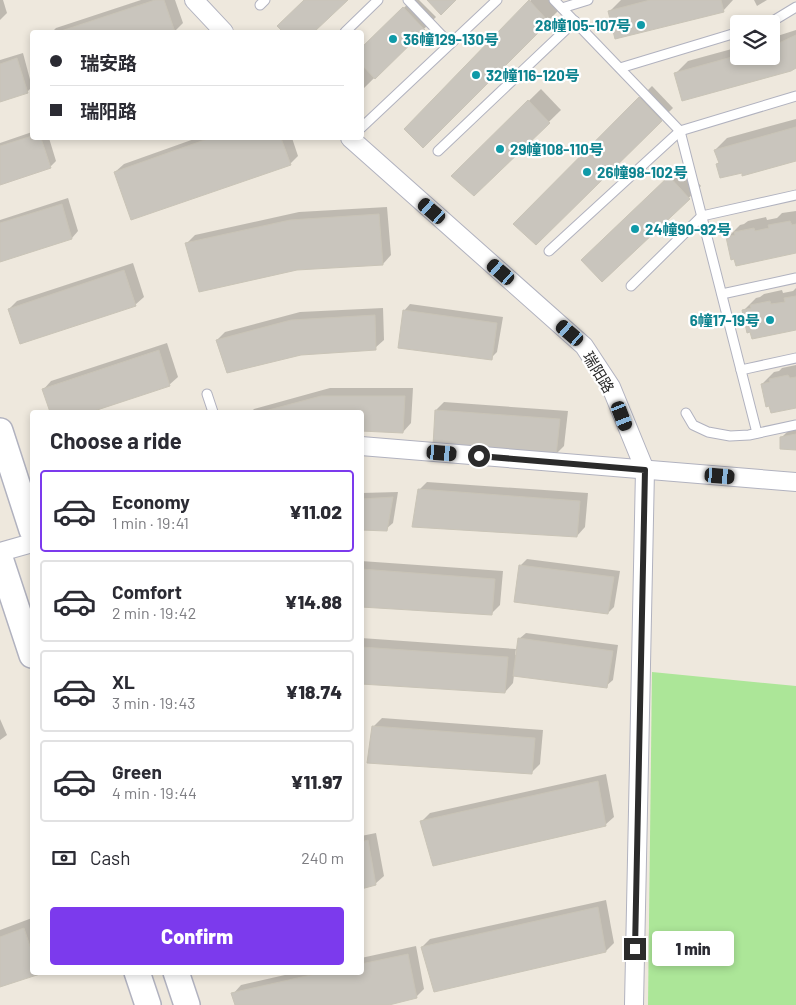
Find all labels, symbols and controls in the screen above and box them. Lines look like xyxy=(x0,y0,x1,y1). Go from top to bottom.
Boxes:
map controls xyxy=(730,15,780,65)
button: layers xyxy=(730,15,780,65)
place label: 28幢105-107号 xyxy=(535,16,631,34)
marker: 28幢105-107号 xyxy=(635,19,647,31)
place label: 36幢129-130号 xyxy=(403,30,499,48)
marker: 36幢129-130号 xyxy=(387,33,399,45)
text: 瑞安路 xyxy=(80,51,137,74)
place label: 32幢116-120号 xyxy=(486,66,580,84)
marker: 32幢116-120号 xyxy=(470,69,482,81)
text: 瑞阳路 xyxy=(80,99,137,122)
place label: 29幢108-110号 xyxy=(510,140,604,158)
marker: 29幢108-110号 xyxy=(494,143,506,155)
place label: 26幢98-102号 xyxy=(597,163,688,181)
marker: 26幢98-102号 xyxy=(581,166,593,178)
car xyxy=(415,195,448,227)
place label: 24幢90-92号 xyxy=(645,220,732,238)
marker: 24幢90-92号 xyxy=(629,223,641,235)
car xyxy=(484,256,517,288)
place label: 6幢17-19号 xyxy=(690,311,760,329)
marker: 6幢17-19号 xyxy=(764,314,776,326)
car xyxy=(553,317,586,349)
street label: 瑞阳路 xyxy=(580,348,618,396)
car xyxy=(609,399,634,433)
text: Choose a ride xyxy=(50,427,182,453)
car xyxy=(426,444,457,462)
route start xyxy=(468,445,490,467)
car xyxy=(704,467,735,485)
icon: car xyxy=(52,489,97,534)
text: Economy xyxy=(112,490,190,513)
text: ¥11.02 xyxy=(289,500,342,523)
text: 1 min · 19:41 xyxy=(112,513,189,532)
icon: car xyxy=(52,579,97,624)
text: Comfort xyxy=(112,580,182,603)
text: ¥14.88 xyxy=(284,590,342,613)
text: 2 min · 19:42 xyxy=(112,603,196,622)
icon: car xyxy=(52,669,97,714)
text: XL xyxy=(112,670,135,693)
text: ¥18.74 xyxy=(285,680,342,703)
text: 3 min · 19:43 xyxy=(112,693,196,712)
icon: car xyxy=(52,759,97,804)
text: Green xyxy=(112,760,162,783)
text: ¥11.97 xyxy=(291,770,342,793)
text: 4 min · 19:44 xyxy=(112,783,197,802)
icon: cash xyxy=(50,844,78,872)
text: Cash xyxy=(90,846,131,869)
text: 240 m xyxy=(301,848,344,867)
button: Confirm xyxy=(50,907,344,965)
callout: 1 min xyxy=(652,932,735,966)
route end xyxy=(624,938,646,960)
text: 1 min xyxy=(675,939,711,958)

